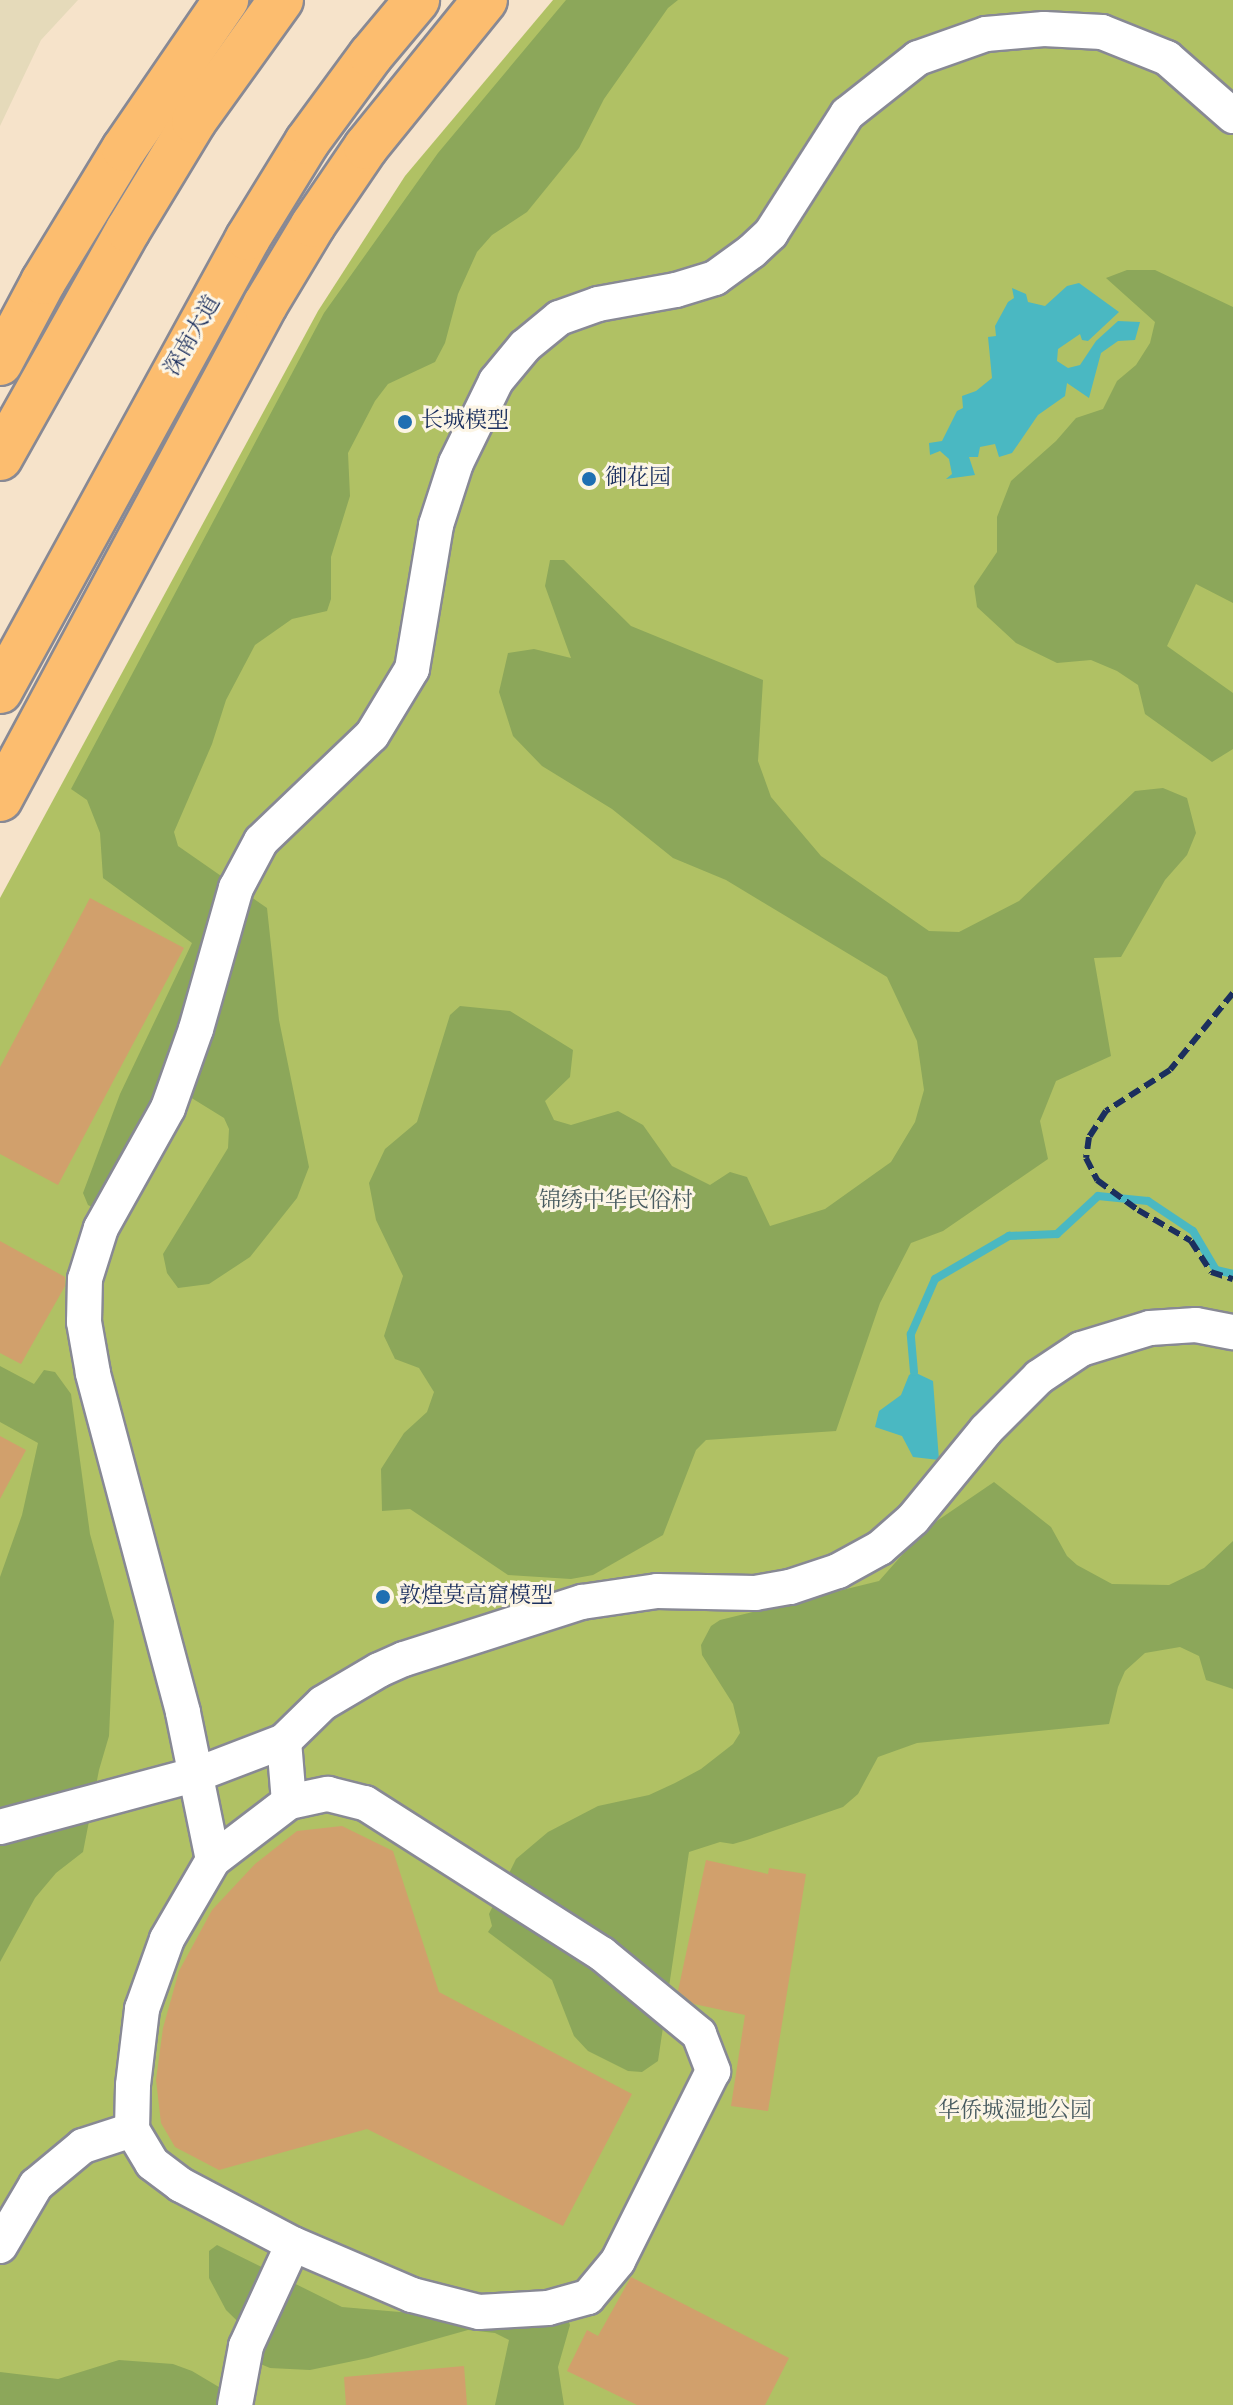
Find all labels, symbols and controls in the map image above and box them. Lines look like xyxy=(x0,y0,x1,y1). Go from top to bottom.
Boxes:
street label: 深南大道 xyxy=(160,291,226,381)
place label: 长城模型 xyxy=(421,409,509,435)
marker: 长城模型 xyxy=(396,413,414,431)
place label: 御花园 xyxy=(605,466,671,492)
marker: 御花园 xyxy=(580,470,598,488)
park label: 锦绣中华民俗村 xyxy=(539,1189,693,1215)
place label: 敦煌莫高窟模型 xyxy=(399,1584,553,1610)
marker: 敦煌莫高窟模型 xyxy=(374,1588,392,1606)
park label: 华侨城湿地公园 xyxy=(938,2099,1092,2125)

